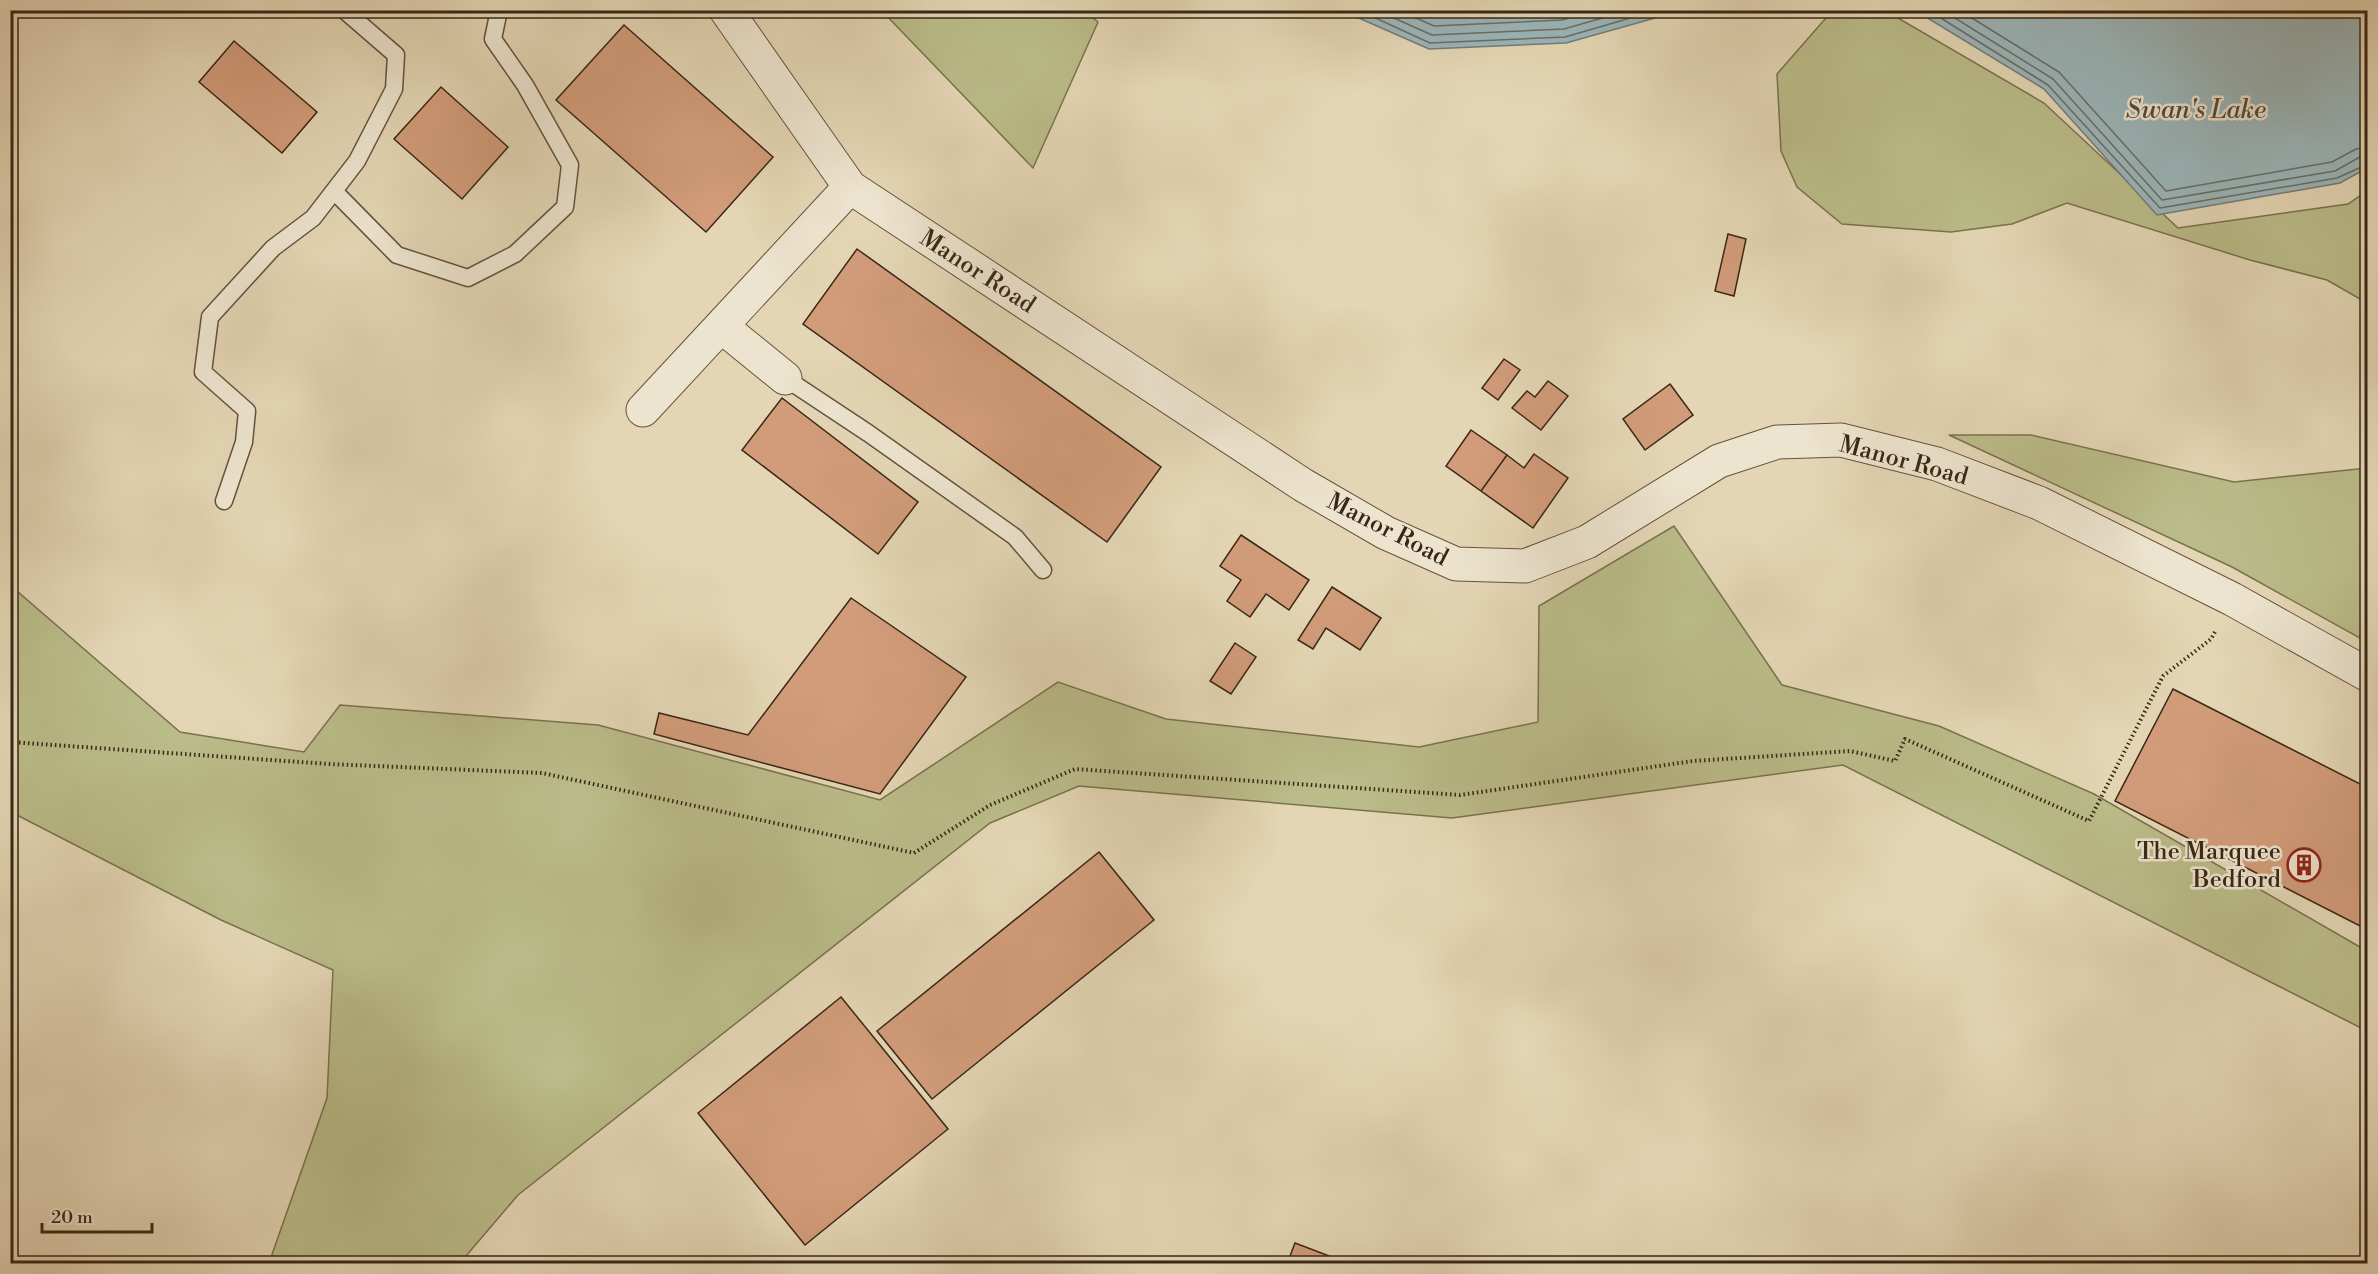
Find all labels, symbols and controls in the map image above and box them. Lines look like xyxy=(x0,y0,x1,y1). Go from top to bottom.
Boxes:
water label: Swan's Lake xyxy=(2126,94,2266,126)
street label: Manor Road xyxy=(914,223,1041,321)
street label: Manor Road xyxy=(1836,429,1972,493)
street label: Manor Road xyxy=(1322,487,1454,573)
place label: The Marquee Bedford xyxy=(2137,837,2281,895)
building icon: The Marquee Bedford xyxy=(2286,847,2322,883)
scale bar xyxy=(42,1196,152,1234)
text: 20 m xyxy=(51,1206,93,1229)

